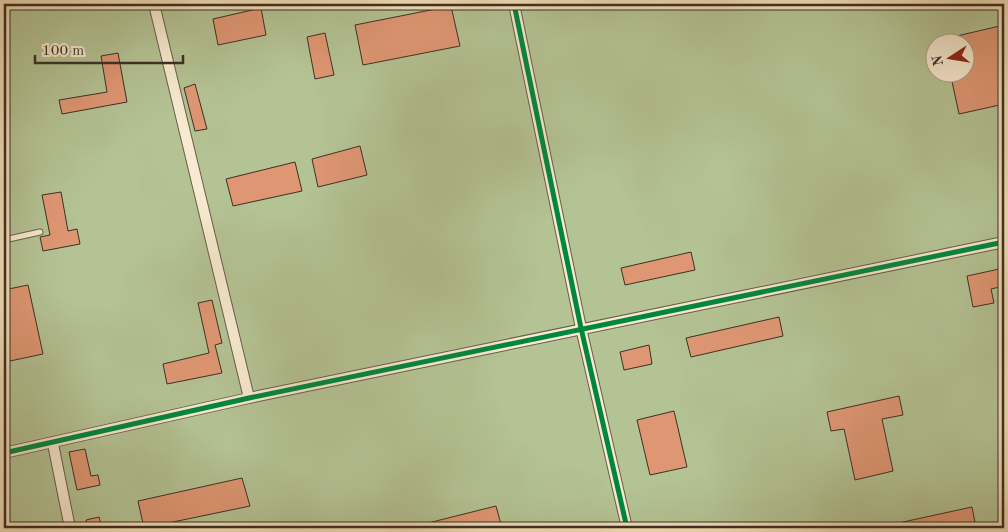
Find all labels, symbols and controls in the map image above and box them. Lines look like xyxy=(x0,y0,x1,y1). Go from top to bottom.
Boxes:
scale bar xyxy=(35,32,182,64)
north arrow xyxy=(926,32,976,82)
text: 100 m xyxy=(42,44,84,59)
text: N xyxy=(930,54,946,67)

